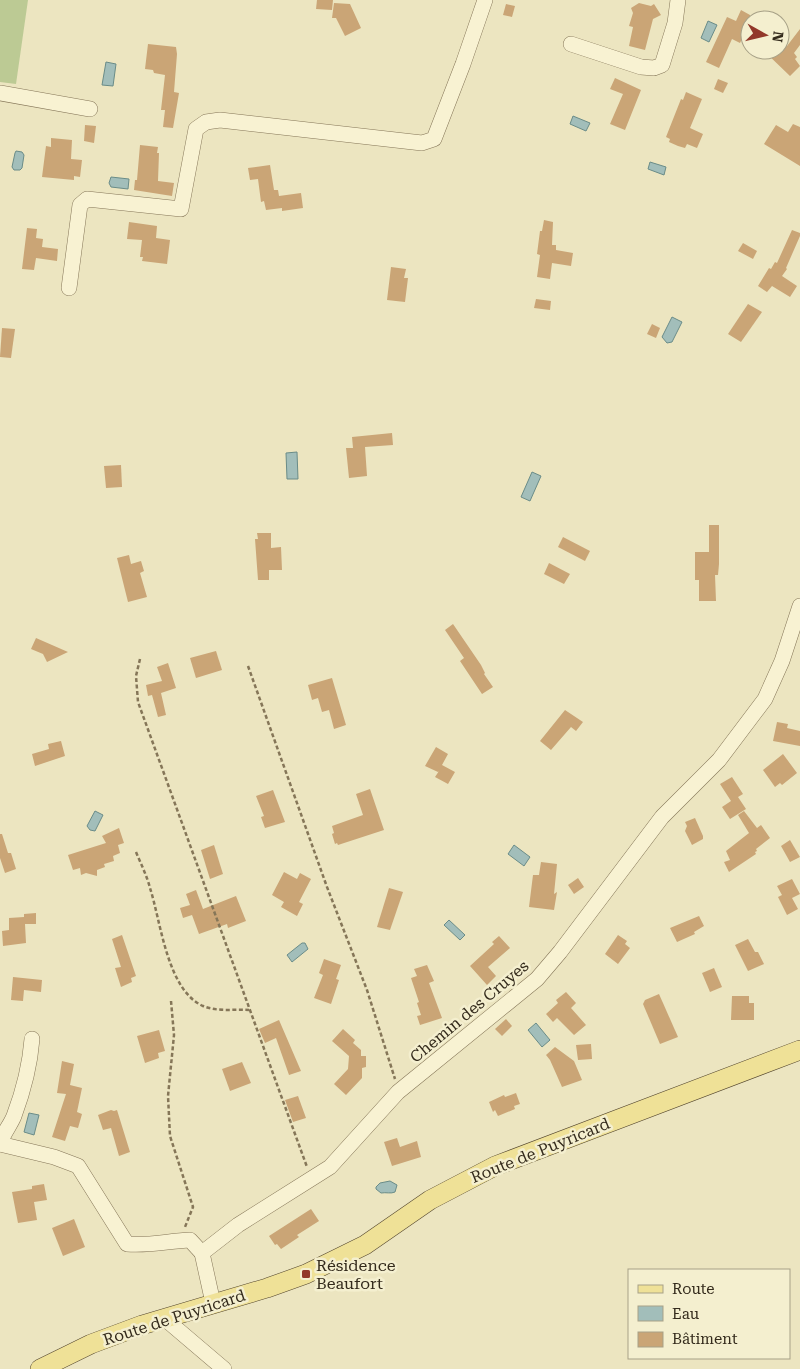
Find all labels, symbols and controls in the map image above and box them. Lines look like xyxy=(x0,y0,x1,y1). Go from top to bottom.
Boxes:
north arrow xyxy=(740,10,790,60)
text: N xyxy=(769,30,787,43)
street label: Chemin des Cruyes xyxy=(406,956,533,1067)
street label: Route de Puyricard xyxy=(468,1114,613,1187)
place label: Résidence Beaufort xyxy=(316,1256,396,1293)
marker: Résidence Beaufort xyxy=(300,1268,312,1280)
legend xyxy=(628,1269,790,1359)
text: Route xyxy=(672,1280,714,1298)
street label: Route de Puyricard xyxy=(101,1286,248,1349)
text: Eau xyxy=(672,1305,700,1323)
text: Bâtiment xyxy=(672,1330,738,1348)

